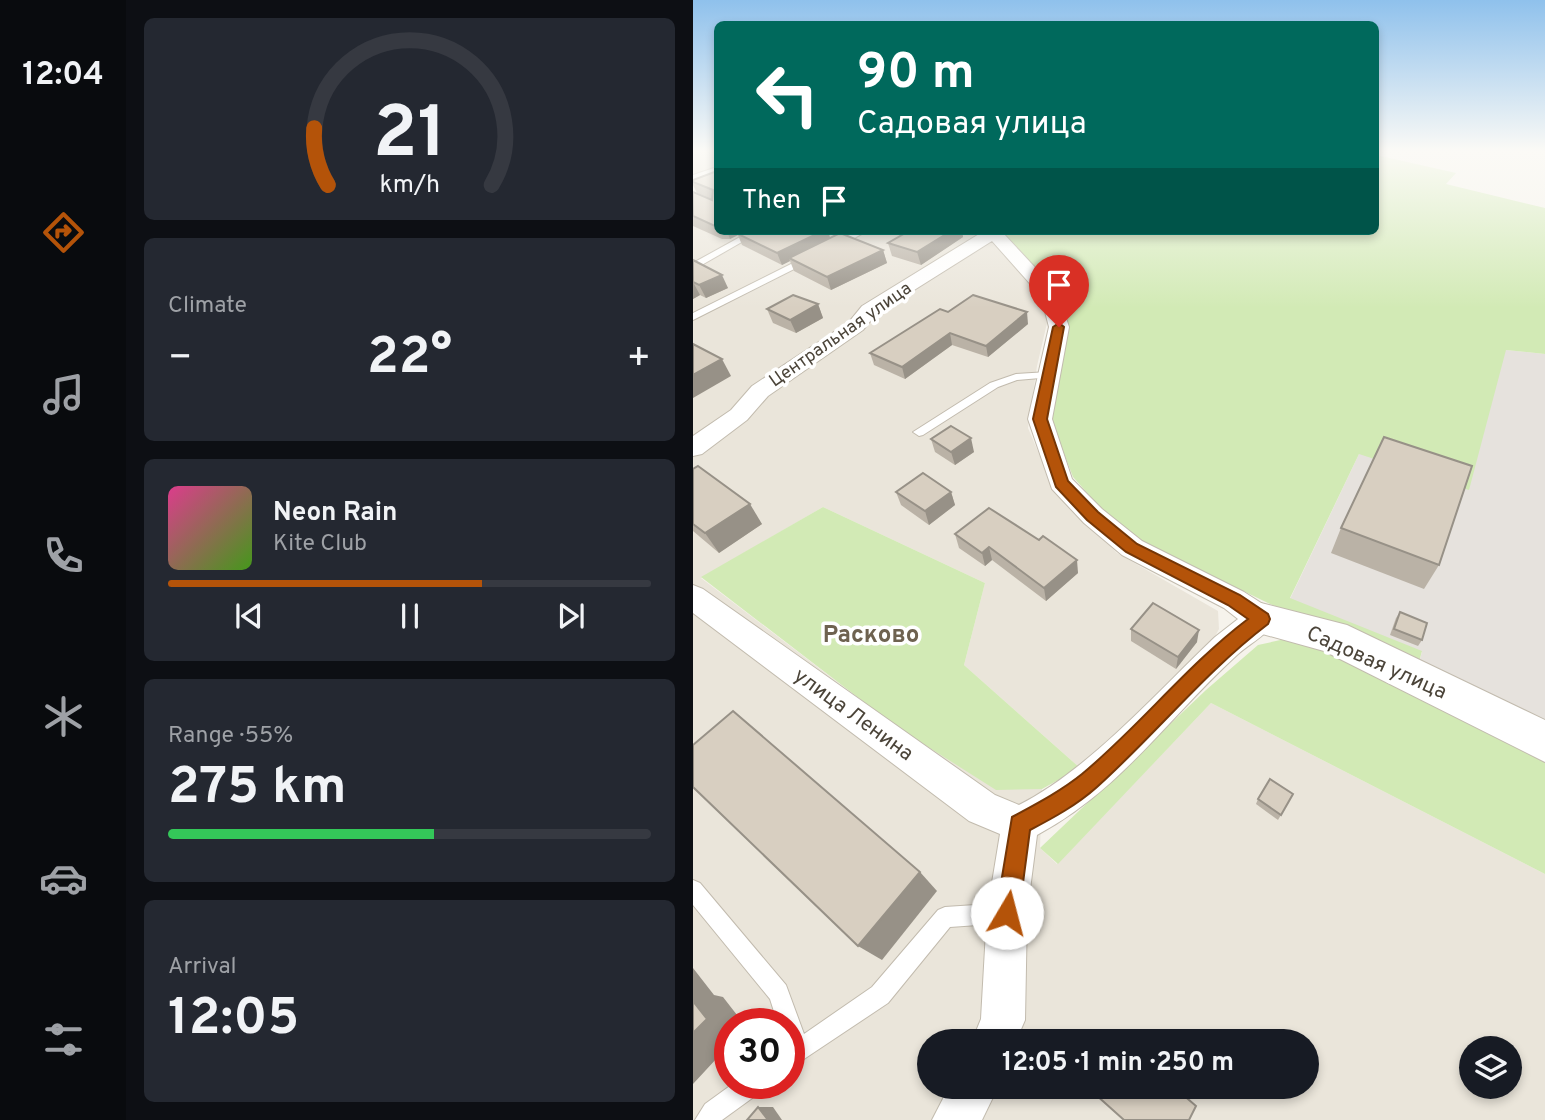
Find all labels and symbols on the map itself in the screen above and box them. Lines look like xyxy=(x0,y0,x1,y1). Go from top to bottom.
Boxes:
pin xyxy=(1029,255,1089,327)
street label: Центральная улица xyxy=(765,277,917,393)
street label: Садовая улица xyxy=(1302,620,1451,706)
district label: Расково xyxy=(823,621,919,651)
street label: улица Ленина xyxy=(788,663,918,768)
position arrow xyxy=(970,876,1044,950)
speed limit sign: 30 xyxy=(714,1008,805,1099)

